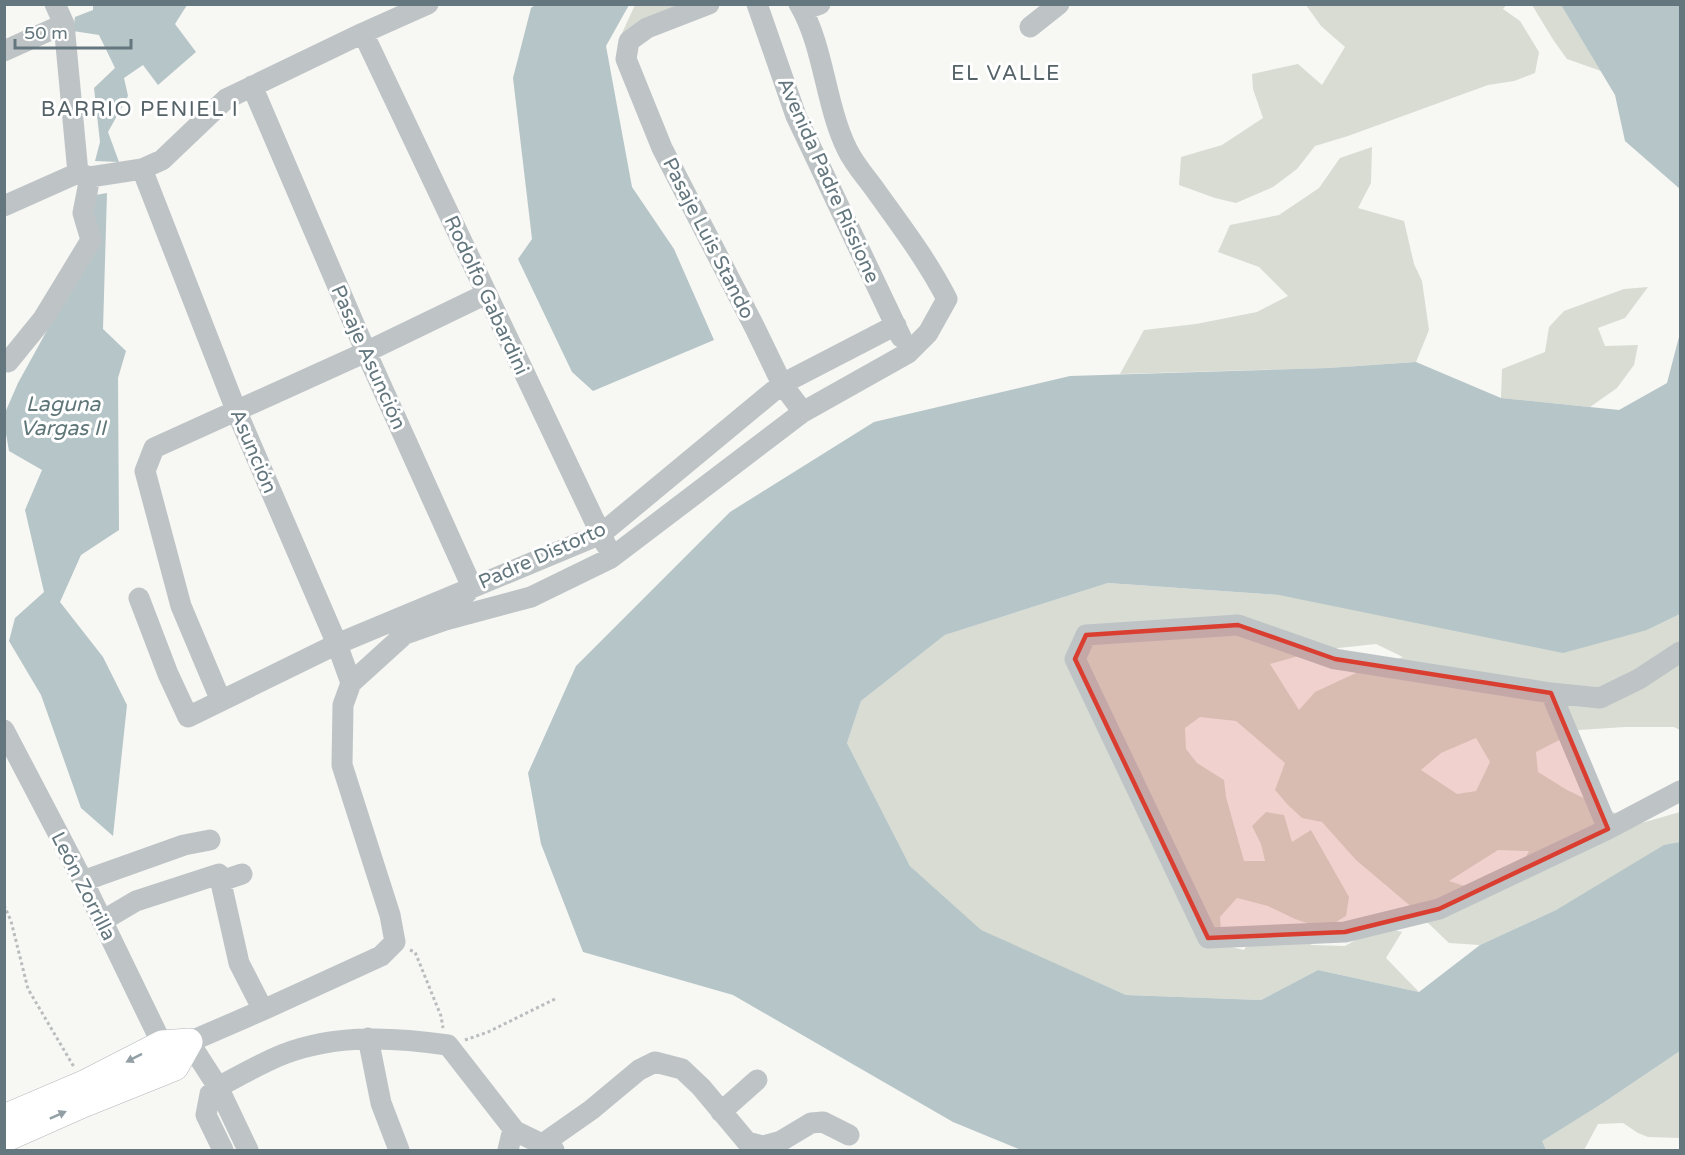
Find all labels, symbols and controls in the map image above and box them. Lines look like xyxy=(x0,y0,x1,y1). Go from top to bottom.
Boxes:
scale bar xyxy=(15,12,130,50)
text: 50 m xyxy=(24,22,68,44)
district label: EL VALLE xyxy=(951,61,1061,86)
street label: Avenida Padre Rissione xyxy=(772,74,884,287)
district label: BARRIO PENIEL I xyxy=(41,97,239,122)
street label: Pasaje Luis Stando xyxy=(657,154,759,323)
street label: Rodolfo Gabardini xyxy=(439,212,534,379)
street label: Pasaje Asunción xyxy=(326,282,411,433)
water label: Laguna Vargas II xyxy=(20,392,108,441)
street label: Asunción xyxy=(225,406,281,497)
street label: Padre Distorto xyxy=(475,517,610,595)
street label: León Zorrilla xyxy=(45,828,121,945)
one-way arrow xyxy=(125,1054,142,1063)
one-way arrow xyxy=(49,1110,67,1120)

